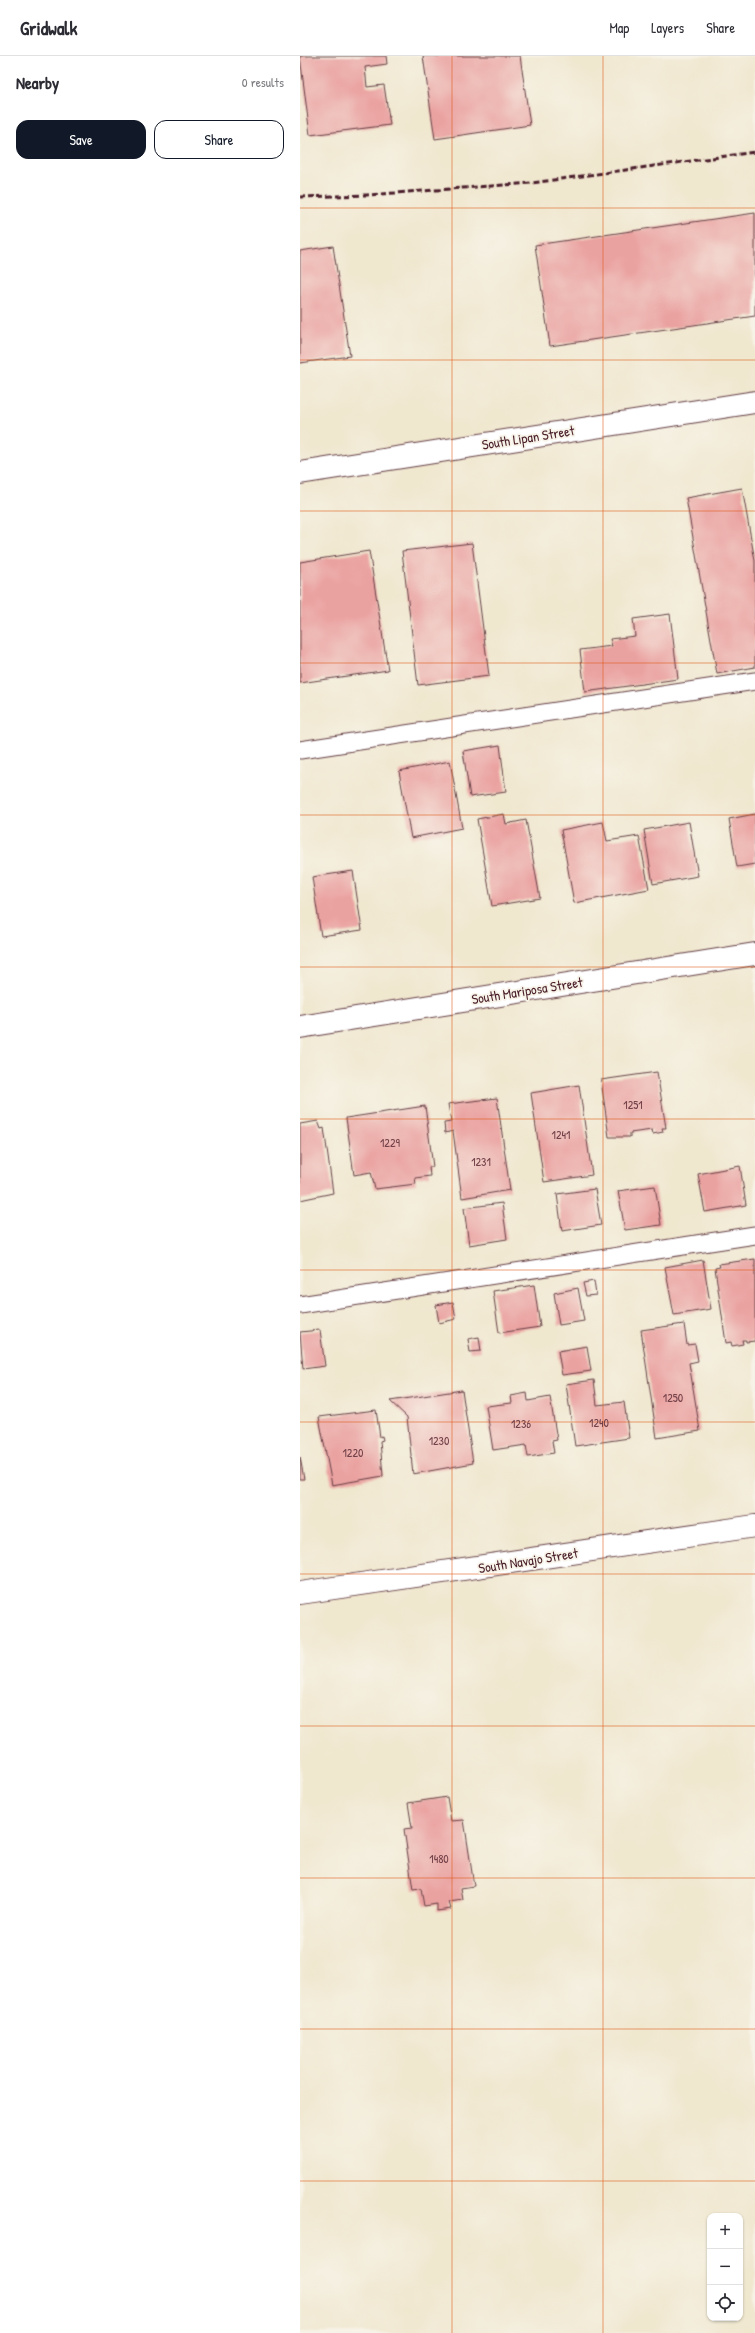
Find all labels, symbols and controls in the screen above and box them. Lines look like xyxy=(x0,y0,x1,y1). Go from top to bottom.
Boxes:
text: Gridwalk xyxy=(20,15,77,41)
text: Map xyxy=(609,18,629,37)
text: Layers xyxy=(651,18,684,37)
text: Share xyxy=(706,18,735,37)
text: Nearby xyxy=(16,71,59,94)
text: 0 results xyxy=(242,73,284,91)
button: Save xyxy=(16,120,146,159)
button: Share xyxy=(154,120,284,159)
street label: South Lipan Street xyxy=(480,420,576,455)
street label: South Mariposa Street xyxy=(470,972,584,1009)
house number: 1251 xyxy=(623,1096,643,1113)
house number: 1241 xyxy=(552,1126,570,1143)
house number: 1229 xyxy=(380,1134,401,1151)
house number: 1231 xyxy=(471,1153,491,1170)
house number: 1250 xyxy=(663,1389,683,1406)
house number: 1240 xyxy=(589,1414,609,1431)
house number: 1236 xyxy=(511,1415,531,1432)
house number: 1230 xyxy=(429,1432,449,1449)
house number: 1220 xyxy=(343,1444,363,1461)
street label: South Navajo Street xyxy=(477,1543,579,1578)
house number: 1480 xyxy=(429,1850,449,1867)
map controls xyxy=(707,2213,743,2321)
button: + xyxy=(707,2213,743,2249)
button: − xyxy=(707,2249,743,2285)
button: locate xyxy=(707,2285,743,2321)

